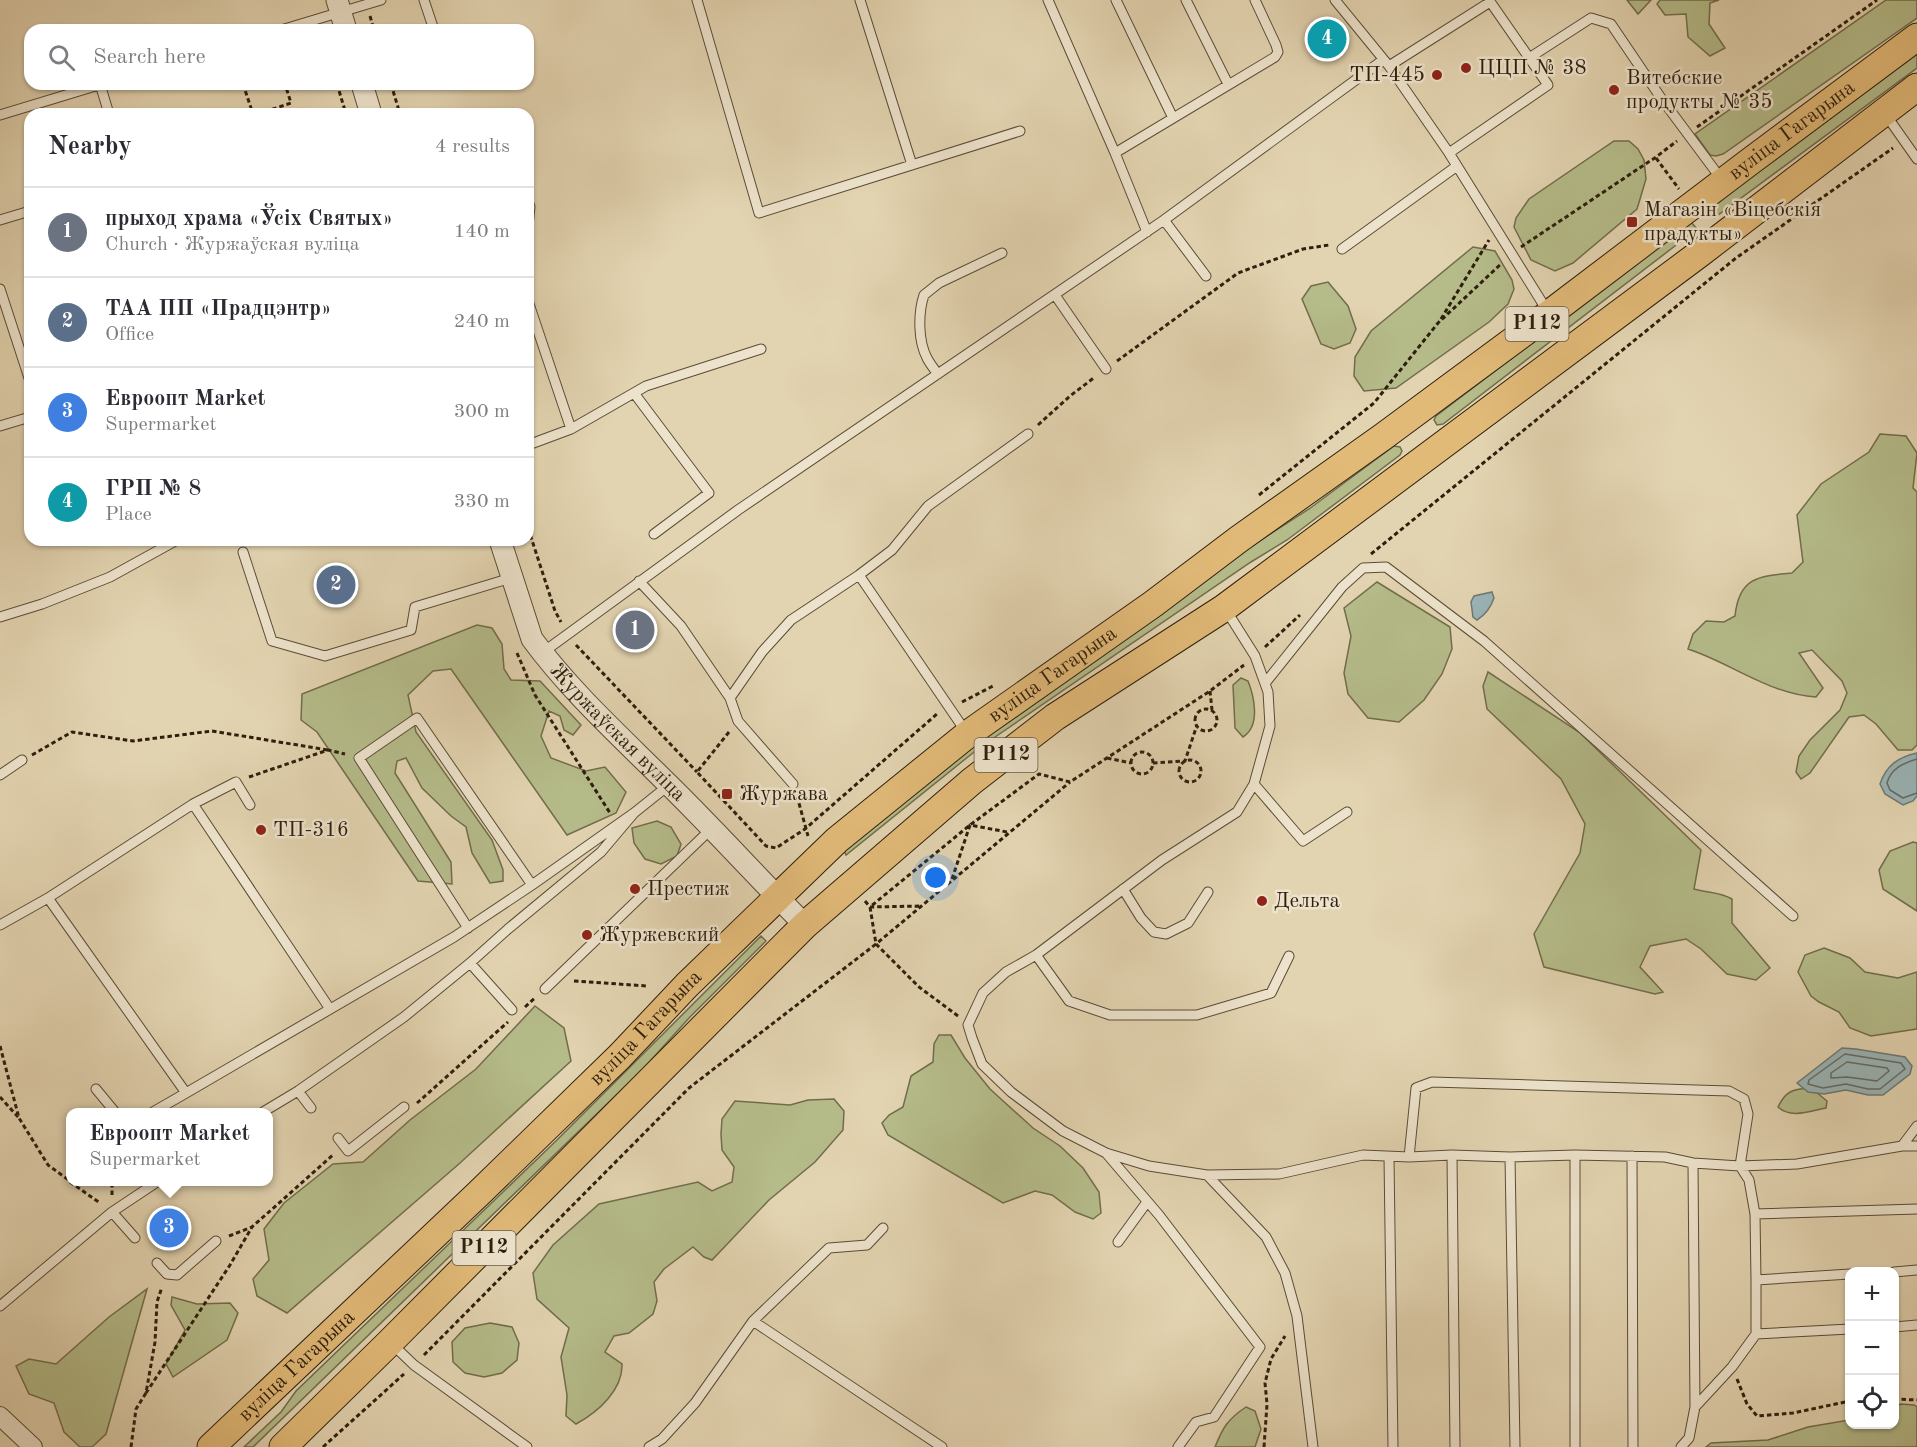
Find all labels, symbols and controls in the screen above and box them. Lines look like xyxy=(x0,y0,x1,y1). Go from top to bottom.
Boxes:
pin: 4 xyxy=(1308,16,1346,62)
search box xyxy=(24,24,534,90)
icon: search xyxy=(45,41,78,74)
text: Search here xyxy=(93,46,206,68)
place label: ЦЦП № 38 xyxy=(1478,58,1587,79)
marker: ЦЦП № 38 xyxy=(1459,61,1473,75)
place label: ТП-445 xyxy=(1349,65,1425,86)
marker: ТП-445 xyxy=(1430,68,1444,82)
place label: Витебские продукты № 35 xyxy=(1626,68,1773,113)
street label: вуліца Гагарына xyxy=(1725,77,1859,184)
marker: Витебские продукты № 35 xyxy=(1607,83,1621,97)
text: Nearby xyxy=(48,134,132,160)
text: 4 results xyxy=(435,137,510,157)
place label: Магазін «Віцебскія прадукты» xyxy=(1644,200,1821,245)
text: прыход храма «Ўсіх Святых» xyxy=(105,208,393,230)
marker: Магазін «Віцебскія прадукты» xyxy=(1625,215,1639,229)
text: 1 xyxy=(62,222,73,242)
text: 140 m xyxy=(454,222,510,242)
text: Church · Журжаўская вуліца xyxy=(105,235,360,255)
text: ТАА ПП «Прадцэнтр» xyxy=(105,298,332,320)
road number: Р112 xyxy=(1506,307,1568,341)
text: 2 xyxy=(62,312,73,332)
text: 240 m xyxy=(454,312,510,332)
text: Office xyxy=(105,325,154,345)
text: Евроопт Market xyxy=(105,388,266,410)
text: 3 xyxy=(62,402,73,422)
text: 300 m xyxy=(454,402,510,422)
text: Supermarket xyxy=(105,415,216,435)
text: ГРП № 8 xyxy=(105,478,201,500)
text: 4 xyxy=(62,492,73,512)
text: 330 m xyxy=(454,492,510,512)
text: Place xyxy=(105,505,152,525)
pin: 2 xyxy=(316,562,356,608)
pin: 1 xyxy=(616,608,654,652)
street label: вуліца Гагарына xyxy=(985,622,1121,727)
street label: Журжаўская вуліца xyxy=(546,660,690,805)
road number: Р112 xyxy=(974,738,1038,772)
place label: Журжава xyxy=(739,784,828,805)
marker: Журжава xyxy=(720,787,734,801)
place label: ТП-316 xyxy=(273,820,349,841)
marker: ТП-316 xyxy=(254,823,268,837)
your location xyxy=(921,863,950,892)
place label: Престиж xyxy=(647,879,730,900)
marker: Престиж xyxy=(628,882,642,896)
place label: Дельта xyxy=(1274,891,1340,912)
marker: Дельта xyxy=(1255,894,1269,908)
place label: Журжевский xyxy=(599,925,719,946)
marker: Журжевский xyxy=(580,928,594,942)
street label: вуліца Гагарына xyxy=(586,966,706,1090)
popup xyxy=(66,1108,273,1186)
text: Евроопт Market xyxy=(89,1123,250,1145)
text: Supermarket xyxy=(89,1150,201,1170)
pin: 3 xyxy=(150,1206,188,1250)
road number: Р112 xyxy=(452,1231,516,1265)
map controls xyxy=(1845,1267,1899,1429)
button: + xyxy=(1845,1267,1899,1321)
street label: вуліца Гагарына xyxy=(234,1306,359,1426)
button: − xyxy=(1845,1321,1899,1375)
button: locate xyxy=(1845,1375,1899,1429)

